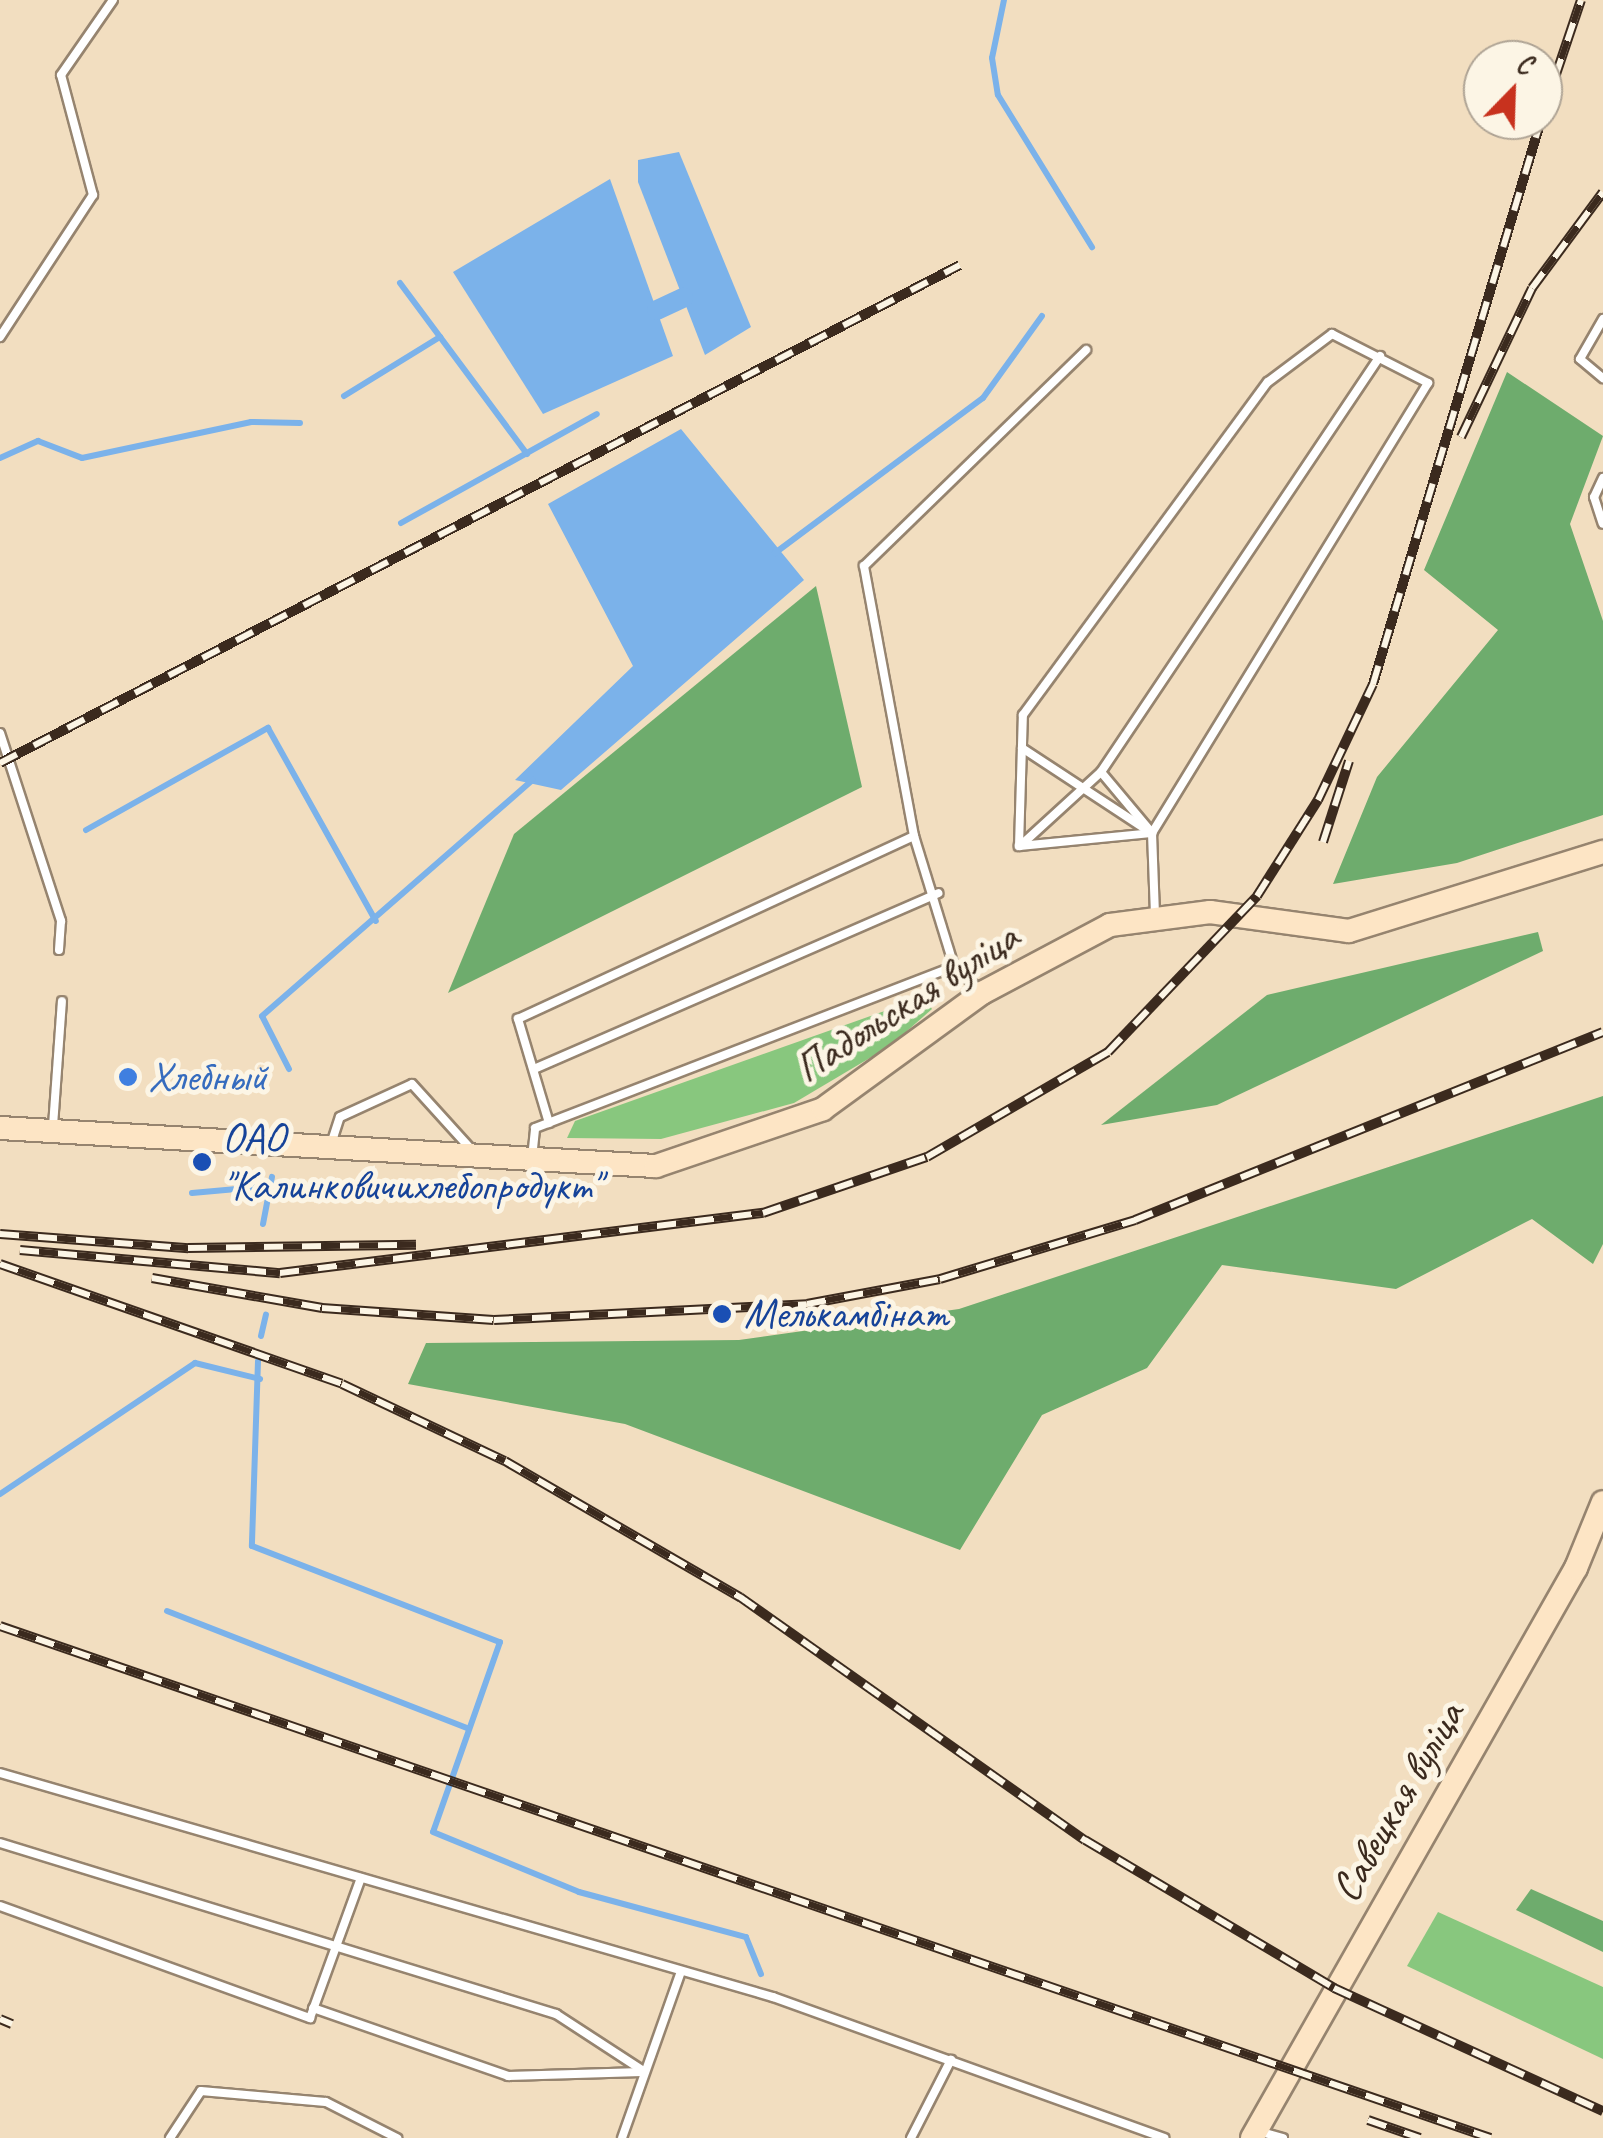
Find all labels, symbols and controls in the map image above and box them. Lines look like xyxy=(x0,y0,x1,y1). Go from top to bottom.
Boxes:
north arrow xyxy=(1463,40,1563,140)
text: С xyxy=(1511,45,1537,83)
street label: Падольская вуліца xyxy=(787,913,1027,1093)
place label: Хлебный xyxy=(148,1052,267,1102)
marker: Хлебный xyxy=(117,1066,139,1088)
place label: ОАО "Калинковичихлебопродукт" xyxy=(222,1113,600,1212)
marker: ОАО "Калинковичихлебопродукт" xyxy=(191,1151,213,1173)
place label: Мелькамбінат xyxy=(744,1289,948,1339)
marker: Мелькамбінат xyxy=(709,1301,735,1327)
street label: Савецкая вуліца xyxy=(1321,1693,1475,1911)

